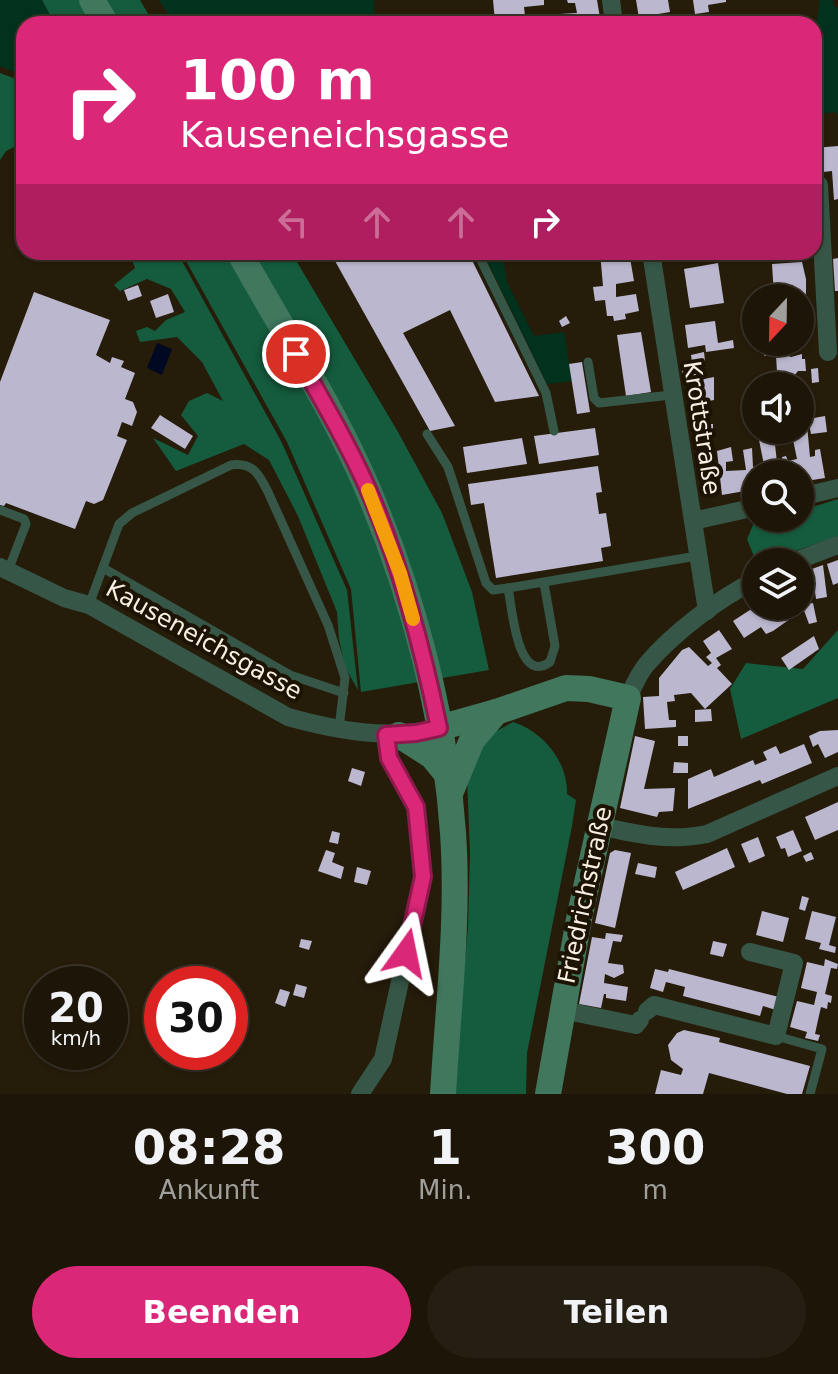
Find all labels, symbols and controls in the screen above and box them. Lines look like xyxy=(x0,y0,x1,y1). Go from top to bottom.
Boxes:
text: 100 m xyxy=(180,47,375,112)
icon: right xyxy=(48,48,152,152)
text: Kauseneichsgasse xyxy=(180,114,510,155)
icon: left xyxy=(271,200,315,244)
icon: ahead xyxy=(355,200,399,244)
icon: ahead xyxy=(439,200,483,244)
icon: right xyxy=(523,200,567,244)
north arrow xyxy=(742,284,814,356)
map controls xyxy=(742,284,814,620)
pin xyxy=(262,320,330,388)
icon: arrive xyxy=(274,332,318,376)
street label: Krottstraße xyxy=(678,359,726,497)
button: sound xyxy=(742,372,814,444)
button: search xyxy=(742,460,814,532)
button: layers xyxy=(742,548,814,620)
street label: Kauseneichsgasse xyxy=(101,574,307,706)
street label: Friedrichstraße xyxy=(553,804,617,986)
position arrow xyxy=(364,911,448,995)
speed limit sign: 30 xyxy=(144,966,248,1070)
text: 20 xyxy=(48,985,104,1031)
text: km/h xyxy=(51,1026,101,1050)
text: 08:28 xyxy=(133,1119,285,1175)
text: 1 xyxy=(429,1119,462,1175)
text: 300 xyxy=(605,1119,705,1175)
text: Ankunft xyxy=(159,1175,259,1205)
text: Min. xyxy=(418,1175,472,1205)
text: m xyxy=(643,1175,668,1205)
button: Beenden xyxy=(32,1266,411,1358)
button: Teilen xyxy=(427,1266,806,1358)

